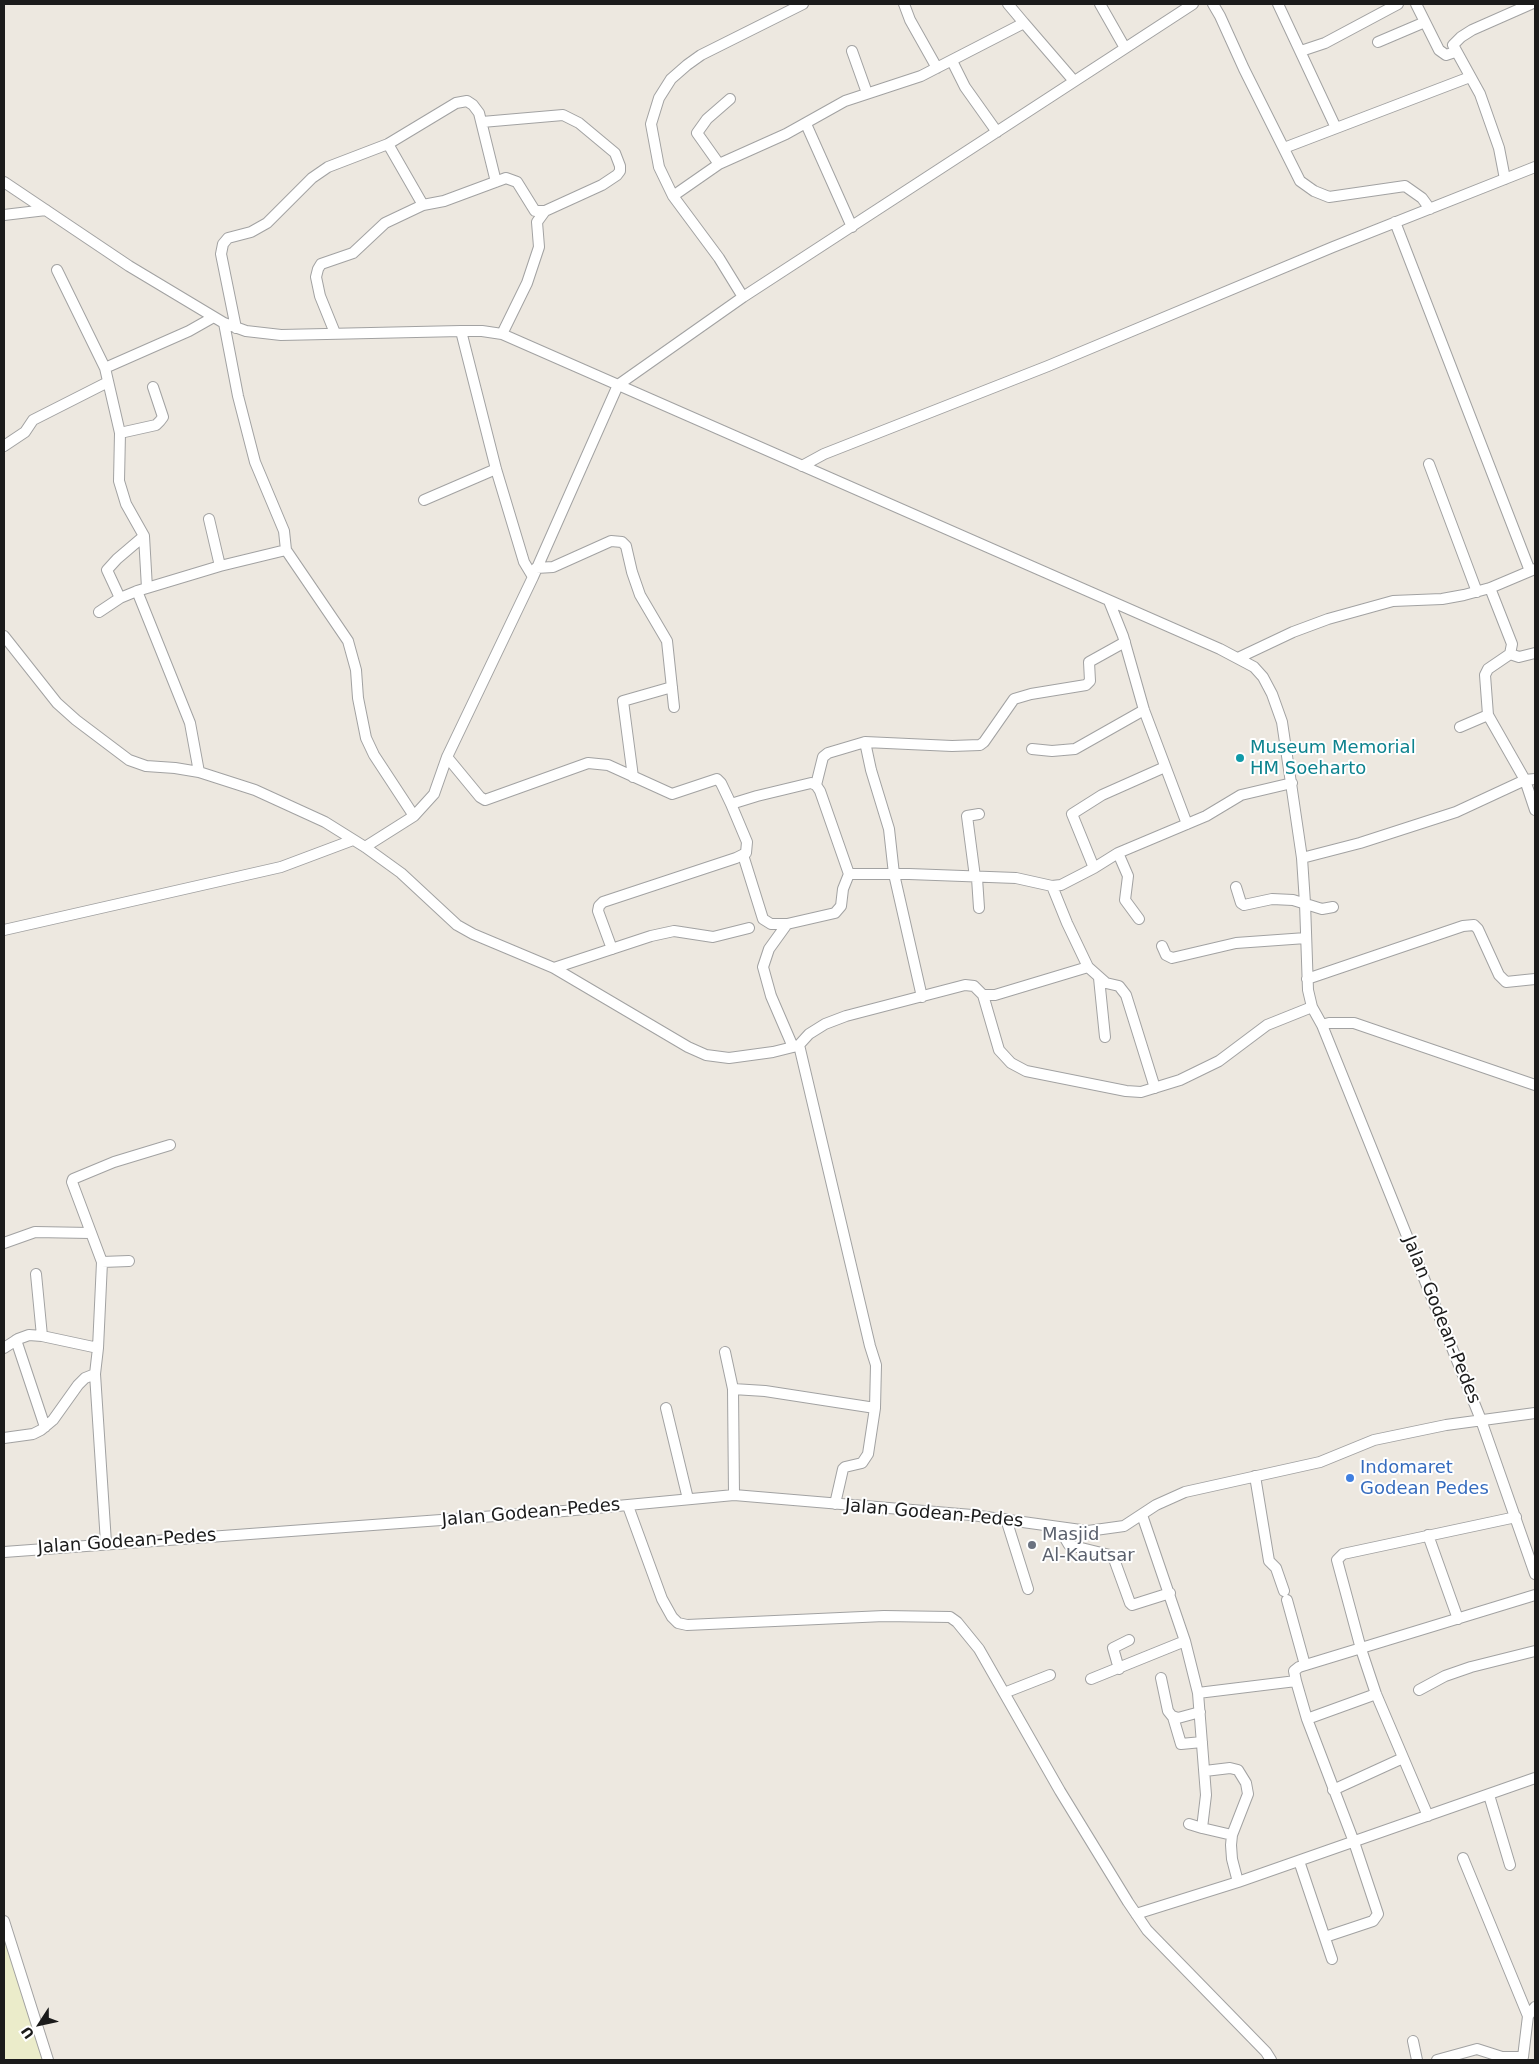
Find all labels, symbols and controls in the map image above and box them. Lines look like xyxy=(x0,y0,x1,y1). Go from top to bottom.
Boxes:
place label: Museum Memorial HM Soeharto xyxy=(1250,737,1416,780)
marker: Museum Memorial HM Soeharto xyxy=(1234,752,1246,764)
street label: Jalan Godean-Pedes xyxy=(1397,1233,1485,1407)
place label: Indomaret Godean Pedes xyxy=(1360,1457,1489,1500)
marker: Indomaret Godean Pedes xyxy=(1344,1472,1356,1484)
street label: Jalan Godean-Pedes xyxy=(441,1494,621,1532)
street label: Jalan Godean-Pedes xyxy=(844,1495,1024,1533)
place label: Masjid Al-Kautsar xyxy=(1042,1524,1135,1566)
street label: Jalan Godean-Pedes xyxy=(37,1525,217,1559)
marker: Masjid Al-Kautsar xyxy=(1026,1539,1038,1551)
north arrow xyxy=(15,1999,65,2049)
text: U xyxy=(18,2023,38,2042)

